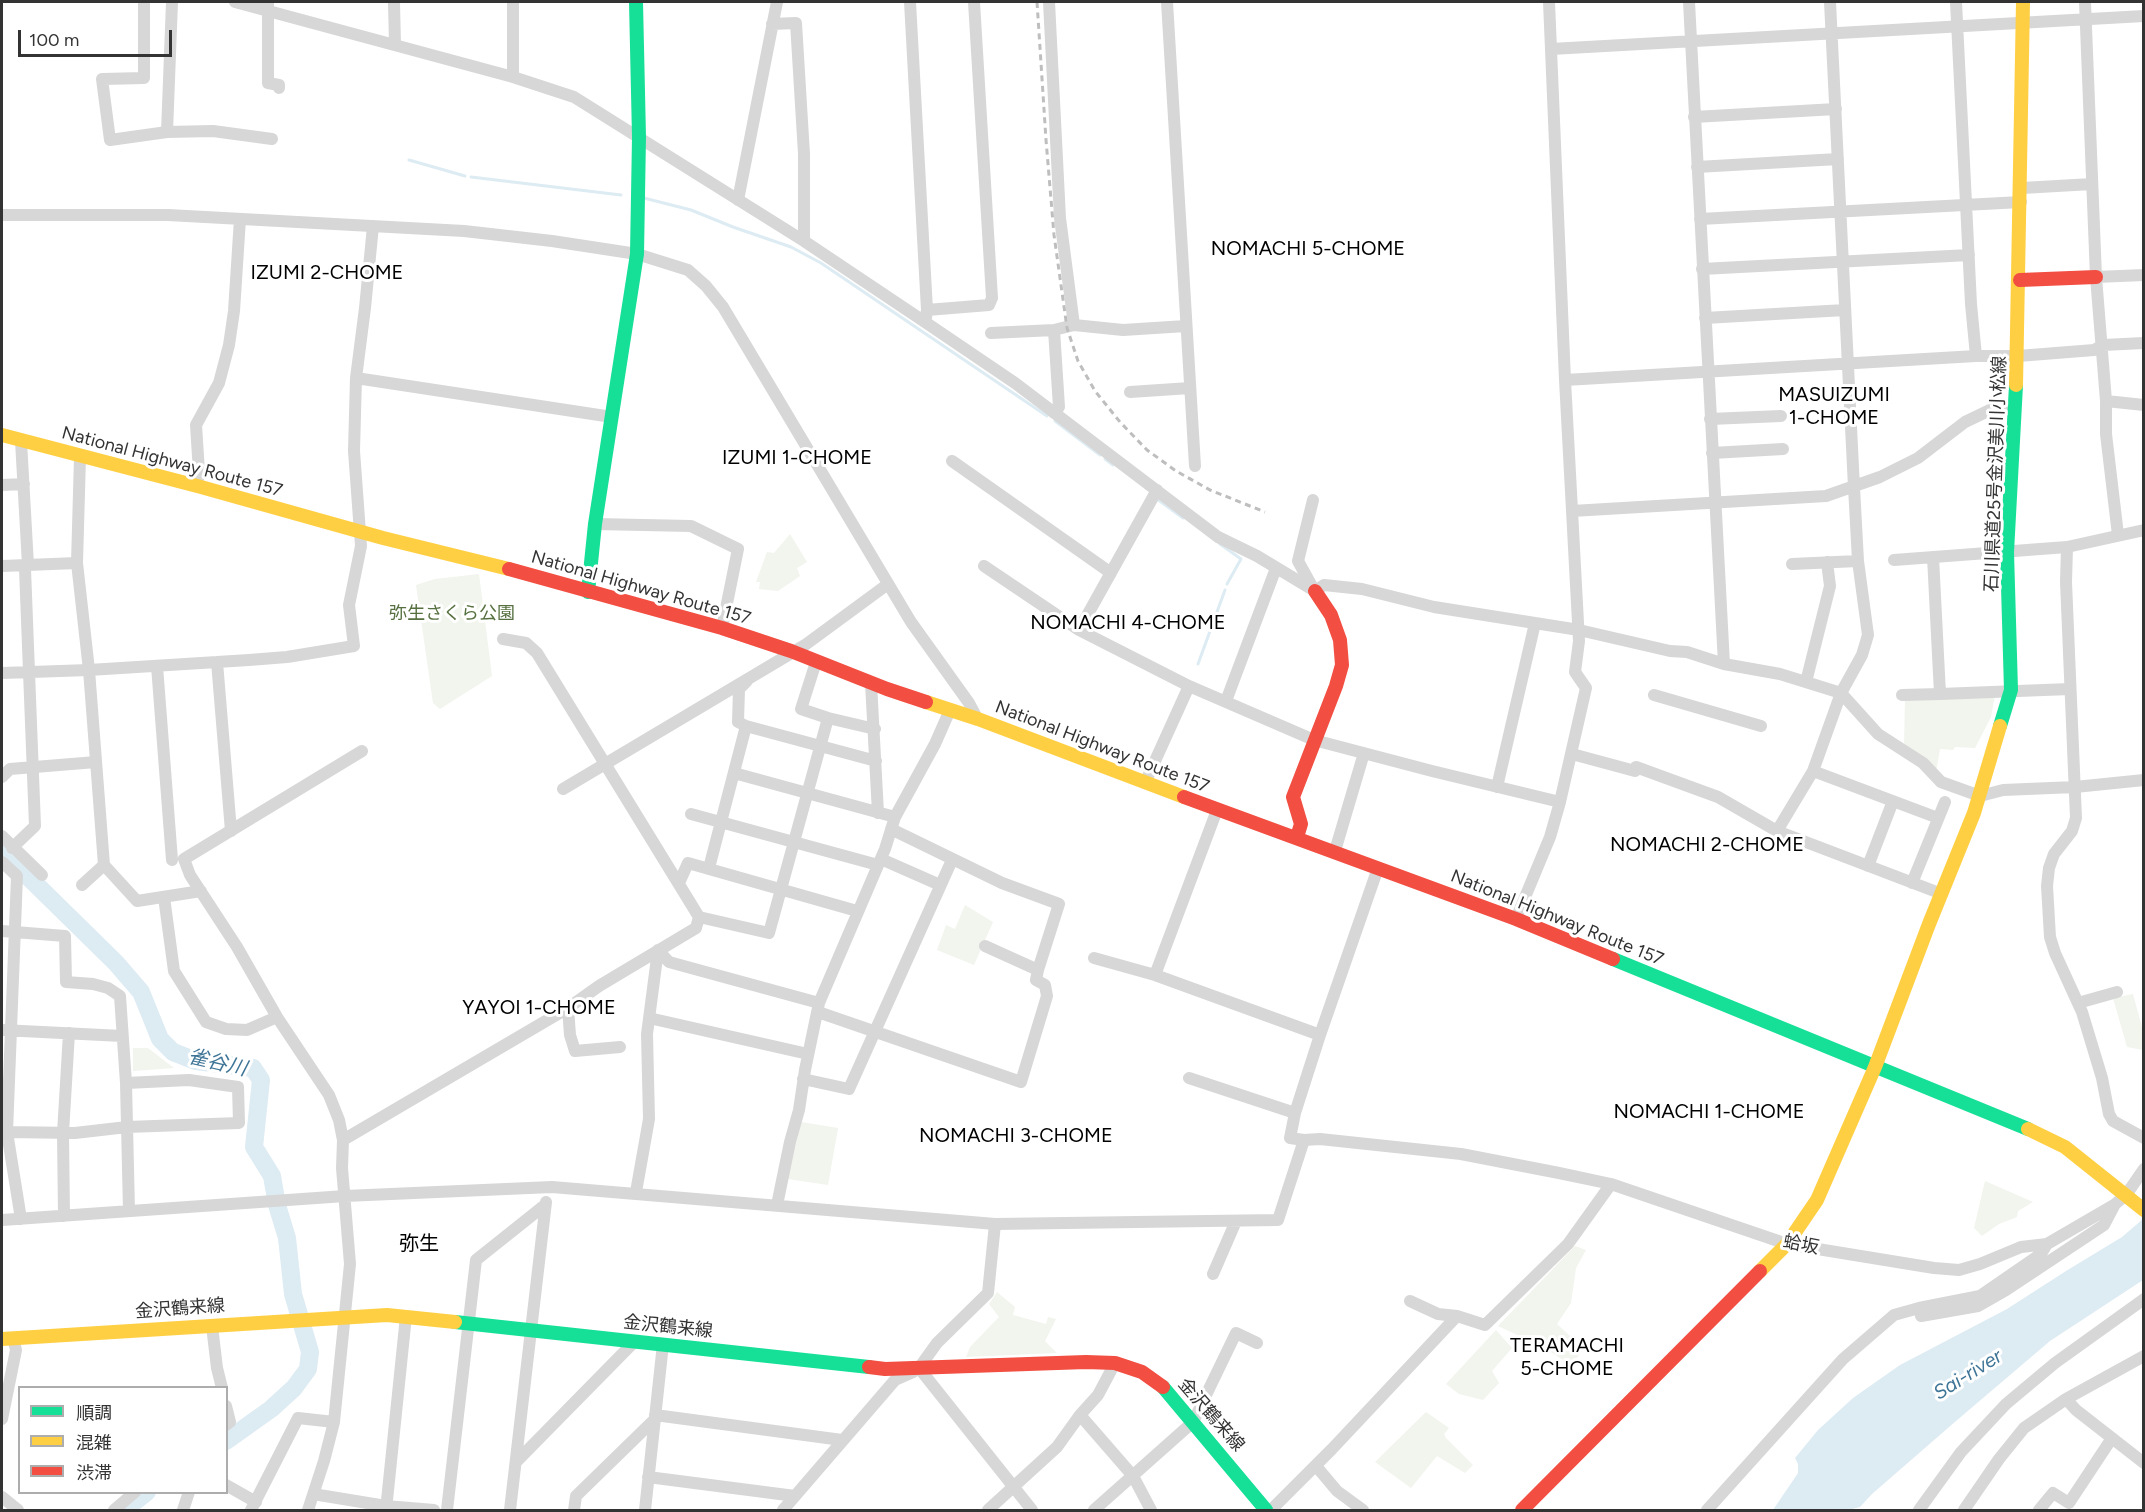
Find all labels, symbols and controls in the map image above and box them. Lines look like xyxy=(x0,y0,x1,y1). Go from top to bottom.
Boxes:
scale bar xyxy=(21,18,176,56)
text: 100 m xyxy=(29,29,79,51)
district label: NOMACHI 5-CHOME xyxy=(1200,237,1416,261)
district label: IZUMI 2-CHOME xyxy=(241,261,413,285)
street label: 石川県道25号金沢美川小松線 xyxy=(1981,355,2011,593)
district label: MASUIZUMI 1-CHOME xyxy=(1771,383,1897,430)
street label: National Highway Route 157 xyxy=(59,422,285,502)
district label: IZUMI 1-CHOME xyxy=(712,446,882,470)
street label: National Highway Route 157 xyxy=(529,546,753,630)
park label: 弥生さくら公園 xyxy=(389,603,515,625)
district label: NOMACHI 4-CHOME xyxy=(1019,611,1237,635)
street label: National Highway Route 157 xyxy=(992,696,1212,798)
district label: NOMACHI 2-CHOME xyxy=(1599,833,1815,857)
street label: National Highway Route 157 xyxy=(1448,865,1666,971)
district label: YAYOI 1-CHOME xyxy=(452,996,626,1020)
water label: 雀谷川 xyxy=(185,1045,249,1081)
district label: NOMACHI 1-CHOME xyxy=(1602,1100,1816,1124)
district label: NOMACHI 3-CHOME xyxy=(908,1124,1124,1148)
street label: 蛤坂 xyxy=(1781,1231,1821,1259)
district label: 弥生 xyxy=(399,1232,439,1256)
street label: 金沢鶴来線 xyxy=(134,1295,226,1323)
street label: 金沢鶴来線 xyxy=(622,1312,714,1342)
district label: TERAMACHI 5-CHOME xyxy=(1503,1334,1631,1381)
water label: Sai-river xyxy=(1929,1345,2007,1405)
street label: 金沢鶴来線 xyxy=(1173,1374,1249,1456)
legend xyxy=(18,1386,228,1494)
text: 順調 xyxy=(76,1402,112,1424)
text: 混雑 xyxy=(76,1432,112,1454)
text: 渋滞 xyxy=(76,1462,112,1484)

